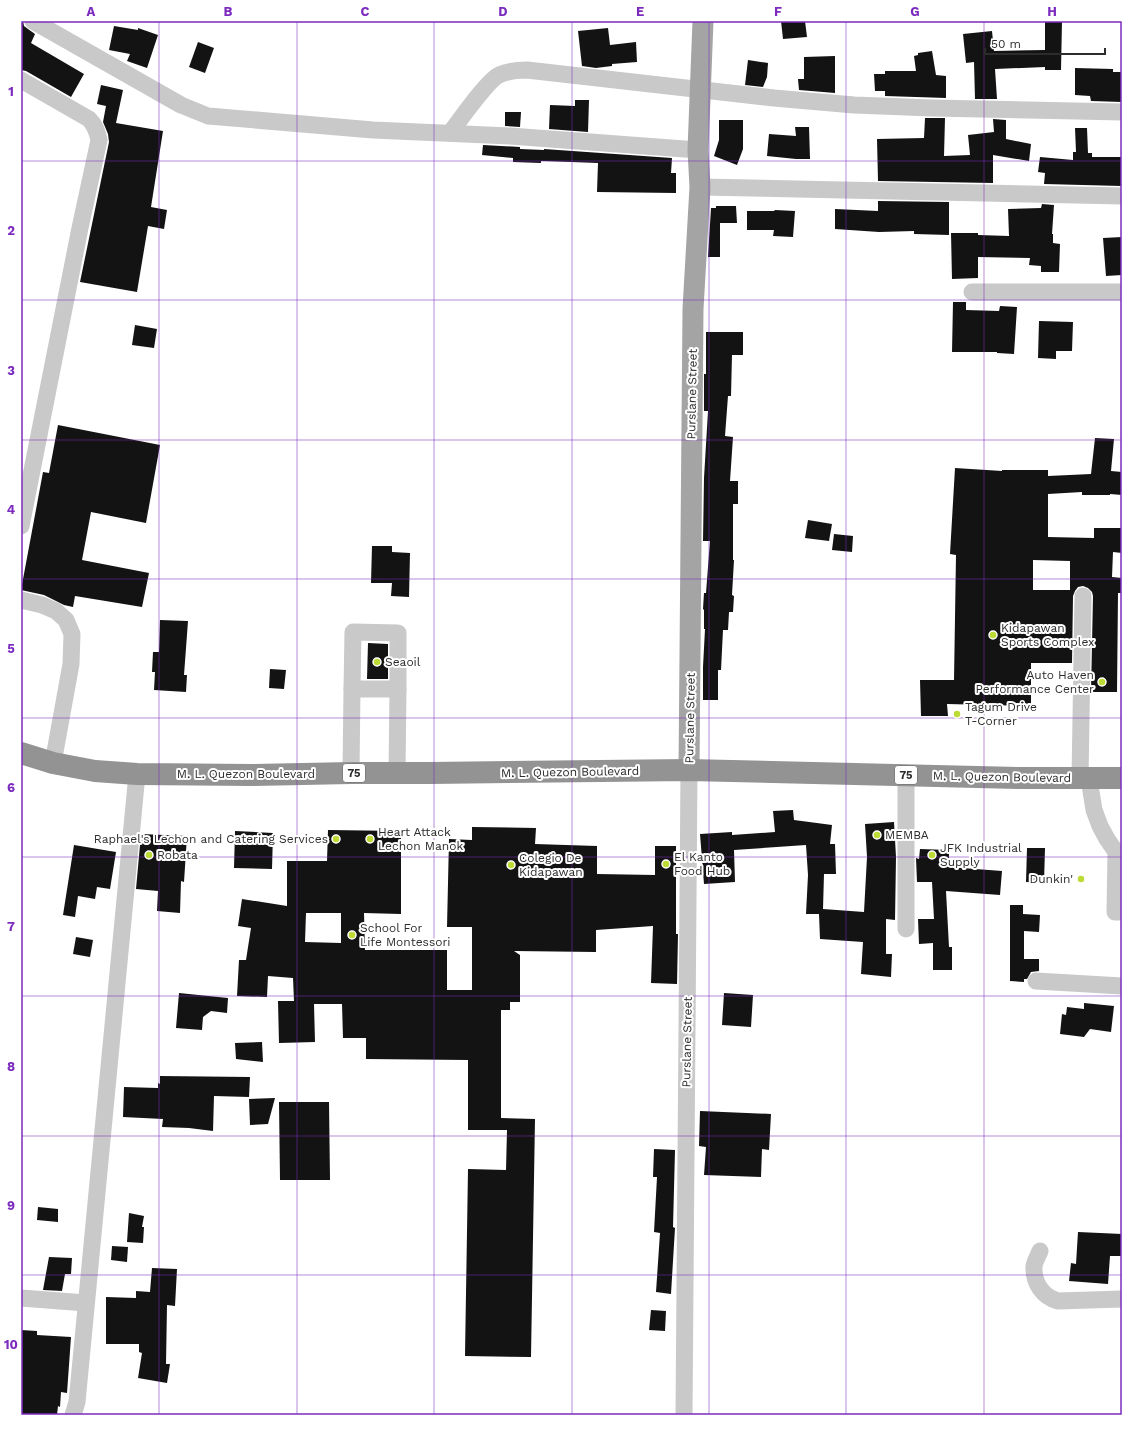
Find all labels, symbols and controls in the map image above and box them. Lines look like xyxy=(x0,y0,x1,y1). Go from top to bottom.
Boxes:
text: A xyxy=(87,4,96,19)
text: B xyxy=(224,4,233,19)
text: C xyxy=(361,4,370,19)
text: D xyxy=(498,4,508,19)
text: E xyxy=(636,4,644,19)
text: F xyxy=(774,4,782,19)
text: G xyxy=(910,4,920,19)
text: H xyxy=(1047,4,1057,19)
scale bar xyxy=(985,30,1105,56)
text: 50 m xyxy=(991,37,1021,51)
text: 1 xyxy=(8,84,14,99)
text: 2 xyxy=(7,223,15,238)
street label: Purslane Street xyxy=(684,349,700,439)
text: 3 xyxy=(7,363,15,378)
text: 4 xyxy=(7,502,16,517)
place label: Kidapawan Sports Complex xyxy=(1001,621,1095,649)
marker: Kidapawan Sports Complex xyxy=(988,630,998,640)
text: 5 xyxy=(7,641,15,656)
place label: Seaoil xyxy=(385,655,421,669)
marker: Seaoil xyxy=(372,657,382,667)
place label: Auto Haven Performance Center xyxy=(976,668,1094,696)
street label: Purslane Street xyxy=(682,673,698,763)
marker: Auto Haven Performance Center xyxy=(1097,677,1107,687)
place label: Tagum Drive T-Corner xyxy=(965,700,1037,728)
marker: Tagum Drive T-Corner xyxy=(952,709,962,719)
road number: 75 xyxy=(343,764,365,782)
street label: M. L. Quezon Boulevard xyxy=(501,764,639,780)
road number: 75 xyxy=(895,766,917,784)
street label: M. L. Quezon Boulevard xyxy=(177,767,315,781)
street label: M. L. Quezon Boulevard xyxy=(933,769,1071,785)
text: 6 xyxy=(7,780,15,795)
place label: Heart Attack Lechon Manok xyxy=(378,825,463,853)
place label: MEMBA xyxy=(885,828,929,842)
marker: MEMBA xyxy=(872,830,882,840)
place label: Raphael's Lechon and Catering Services xyxy=(94,832,328,846)
marker: Raphael's Lechon and Catering Services xyxy=(331,834,341,844)
marker: Heart Attack Lechon Manok xyxy=(365,834,375,844)
place label: JFK Industrial Supply xyxy=(940,841,1022,869)
place label: Robata xyxy=(157,848,198,862)
marker: Robata xyxy=(144,850,154,860)
place label: El Kanto Food Hub xyxy=(674,850,730,878)
marker: JFK Industrial Supply xyxy=(927,850,937,860)
place label: Colegio De Kidapawan xyxy=(519,851,583,879)
marker: El Kanto Food Hub xyxy=(661,859,671,869)
marker: Colegio De Kidapawan xyxy=(506,860,516,870)
place label: Dunkin' xyxy=(1030,872,1073,886)
marker: Dunkin' xyxy=(1076,874,1086,884)
text: 7 xyxy=(7,919,15,934)
place label: School For Life Montessori xyxy=(360,921,451,949)
marker: School For Life Montessori xyxy=(347,930,357,940)
street label: Purslane Street xyxy=(679,997,695,1087)
text: 8 xyxy=(7,1059,15,1074)
text: 9 xyxy=(7,1198,15,1213)
text: 10 xyxy=(4,1337,18,1352)

